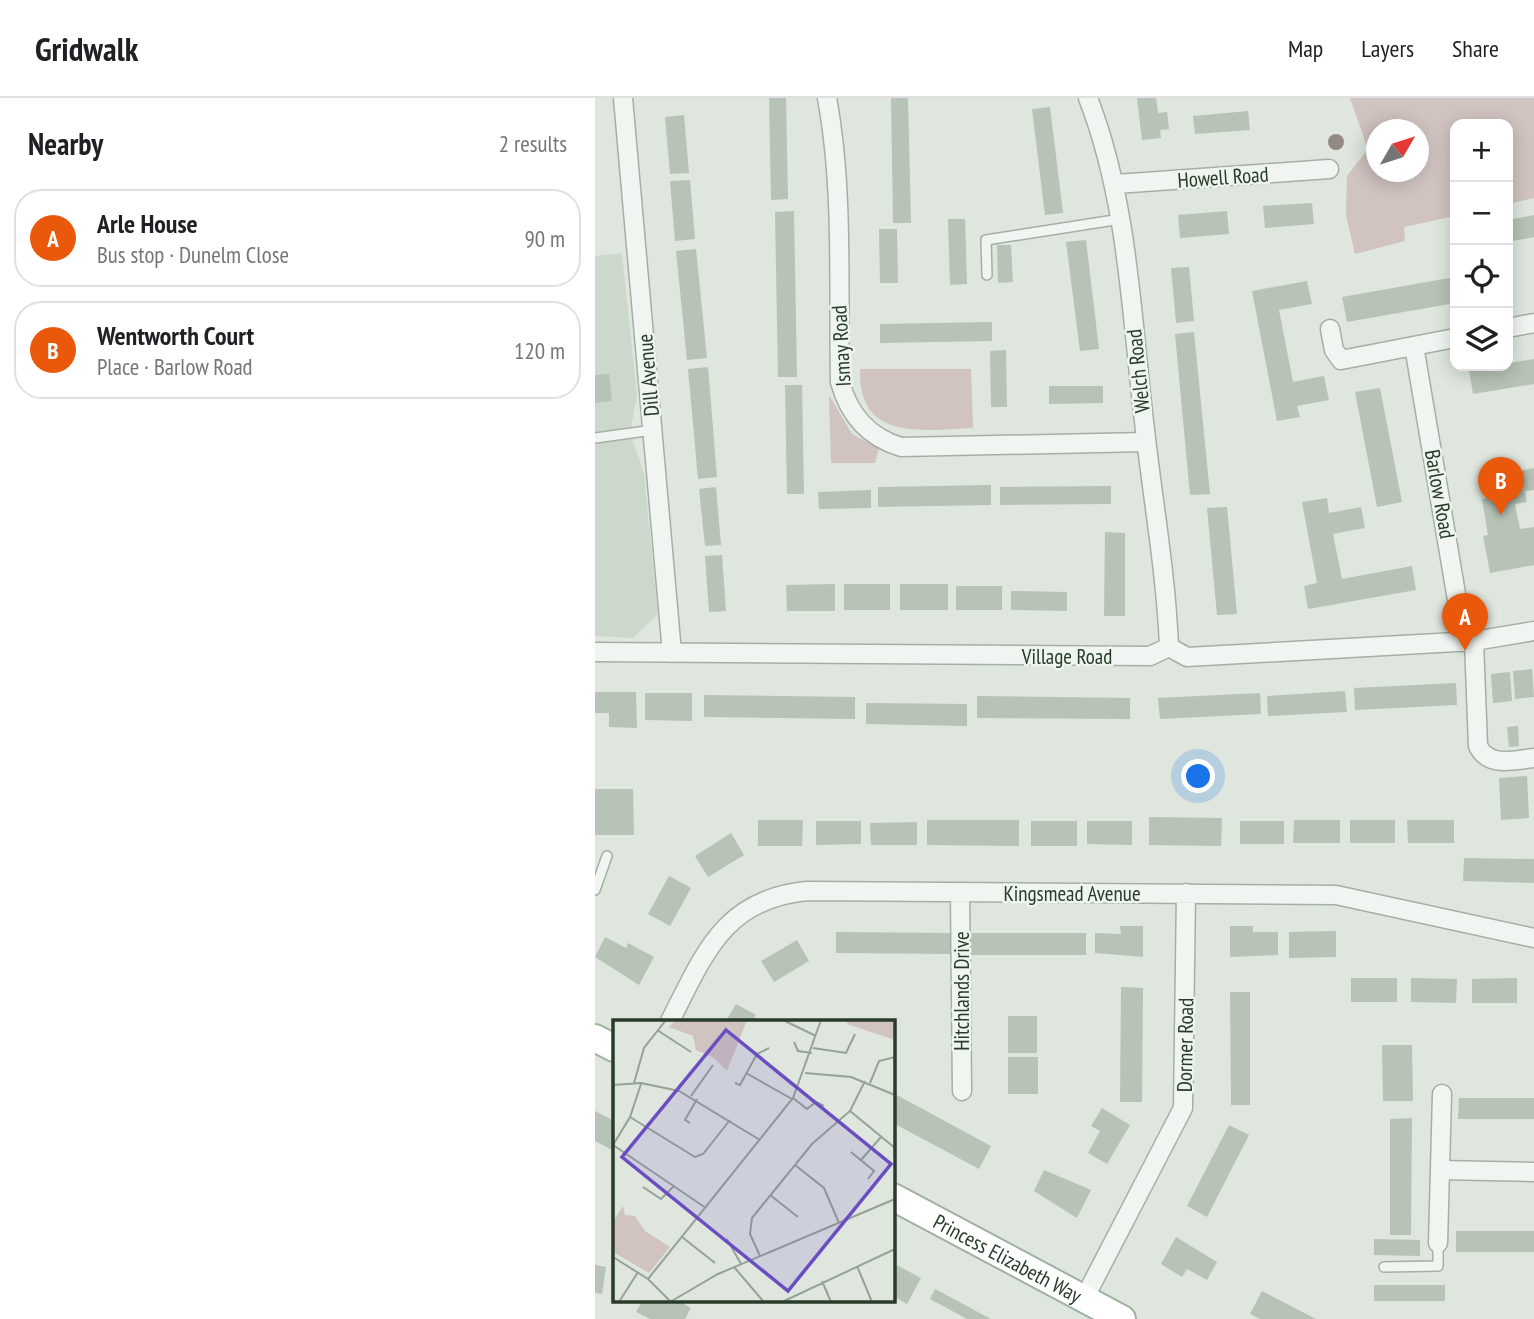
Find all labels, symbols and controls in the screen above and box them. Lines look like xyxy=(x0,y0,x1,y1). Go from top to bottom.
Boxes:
text: Gridwalk xyxy=(35,27,138,70)
text: Map xyxy=(1288,33,1323,64)
text: Layers xyxy=(1361,33,1414,64)
text: Share xyxy=(1452,33,1499,64)
north arrow xyxy=(1366,119,1429,182)
map controls xyxy=(1450,119,1513,371)
button: + xyxy=(1450,119,1513,182)
text: Nearby xyxy=(28,124,103,163)
text: 2 results xyxy=(499,129,567,158)
street label: Howell Road xyxy=(1177,160,1269,194)
button: − xyxy=(1450,182,1513,245)
text: Arle House xyxy=(97,207,198,240)
text: A xyxy=(47,224,59,253)
text: 90 m xyxy=(524,224,565,253)
text: Bus stop · Dunelm Close xyxy=(97,240,289,269)
button: locate xyxy=(1450,245,1513,308)
street label: Ismay Road xyxy=(825,305,857,387)
button: layers xyxy=(1450,308,1513,371)
text: Wentworth Court xyxy=(97,319,254,352)
street label: Welch Road xyxy=(1120,328,1156,414)
street label: Dill Avenue xyxy=(631,333,665,417)
text: B xyxy=(47,336,59,365)
text: 120 m xyxy=(514,336,565,365)
text: Place · Barlow Road xyxy=(97,352,253,381)
street label: Barlow Road xyxy=(1419,447,1461,541)
pin: B xyxy=(1478,457,1524,515)
pin: A xyxy=(1442,593,1488,651)
street label: Village Road xyxy=(1021,643,1112,670)
your location xyxy=(1181,759,1215,793)
street label: Kingsmead Avenue xyxy=(1003,880,1141,907)
street label: Hitchlands Drive xyxy=(948,931,975,1051)
street label: Dormer Road xyxy=(1171,998,1199,1092)
inset map xyxy=(613,1020,894,1302)
street label: Princess Elizabeth Way xyxy=(929,1208,1087,1309)

